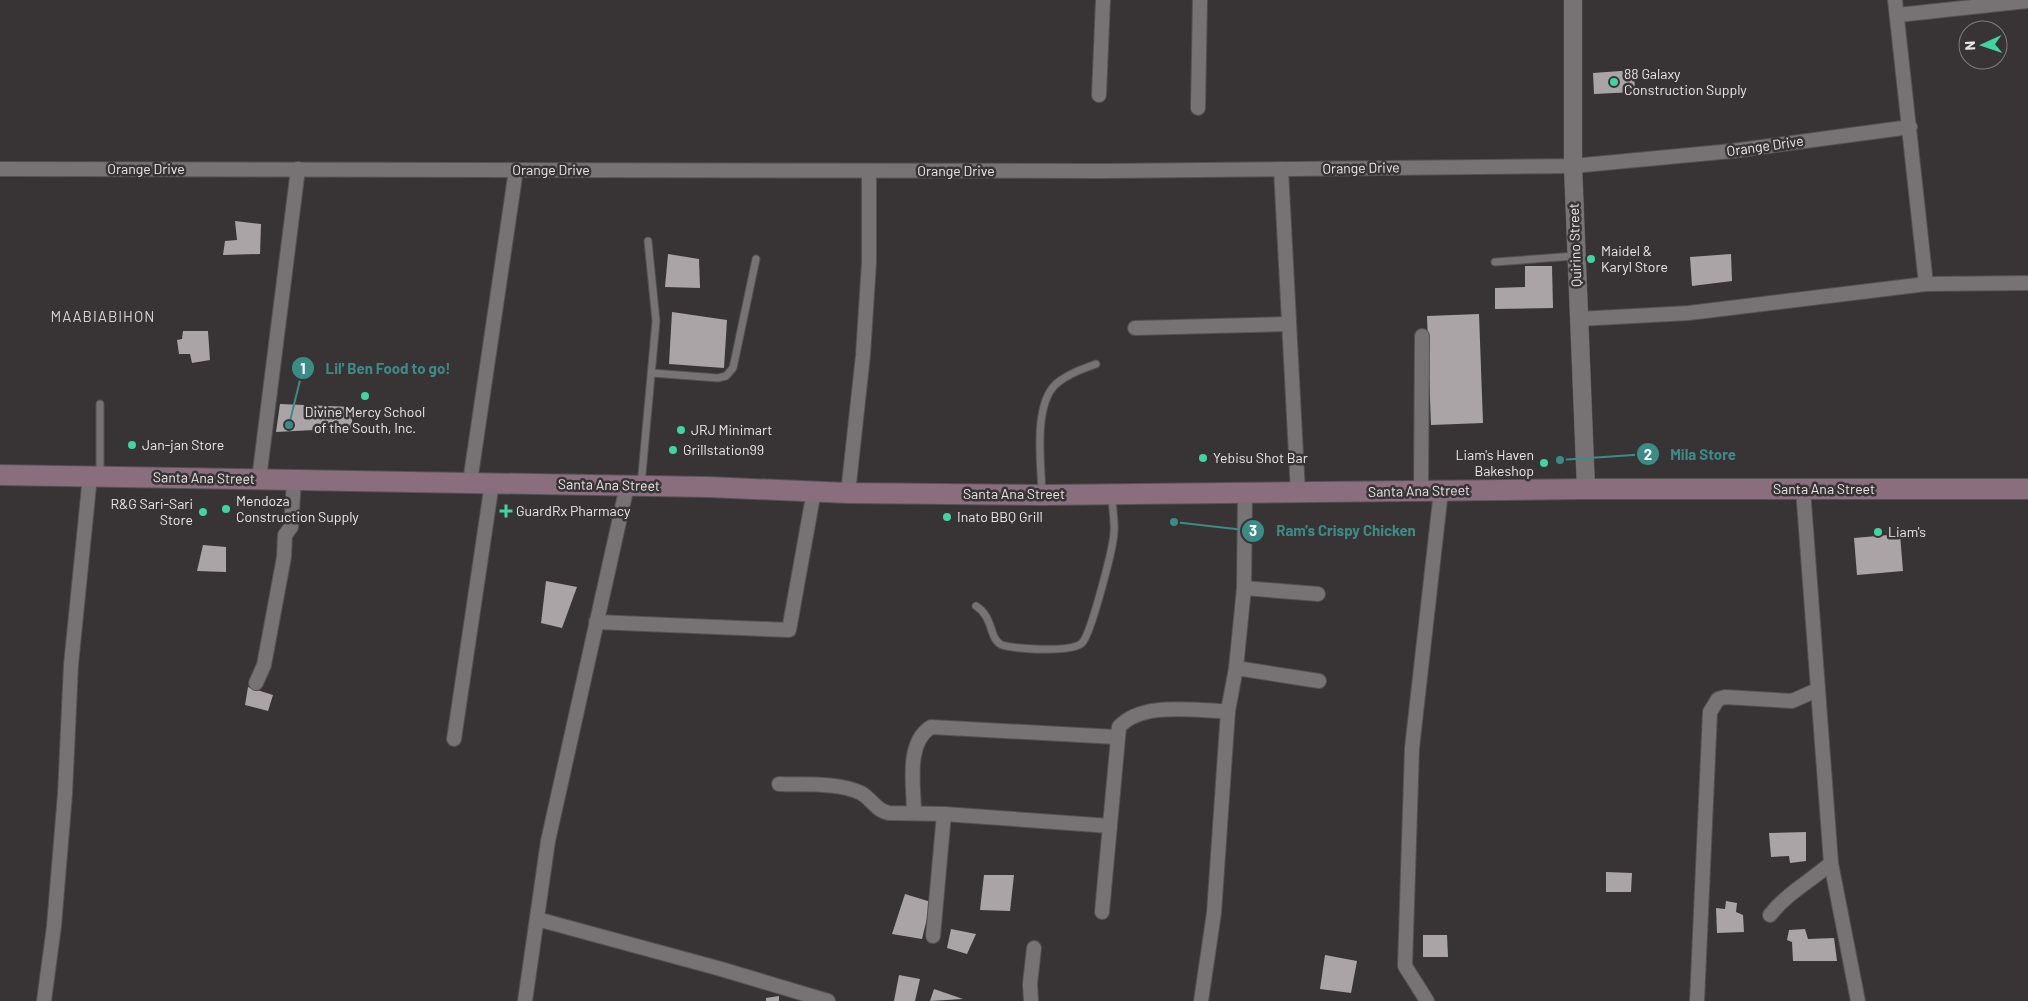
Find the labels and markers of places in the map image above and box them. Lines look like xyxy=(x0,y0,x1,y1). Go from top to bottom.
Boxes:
place label: 88 Galaxy Construction Supply xyxy=(1624,65,1747,98)
marker: 88 Galaxy Construction Supply xyxy=(1608,76,1620,88)
place label: Maidel & Karyl Store xyxy=(1601,242,1668,275)
marker: Maidel & Karyl Store xyxy=(1585,253,1597,265)
callout: Lil' Ben Food to go! xyxy=(291,353,461,383)
marker: Divine Mercy School of the South, Inc. xyxy=(359,390,371,402)
place label: Divine Mercy School of the South, Inc. xyxy=(305,403,425,436)
place label: JRJ Minimart xyxy=(691,421,772,438)
marker: JRJ Minimart xyxy=(675,424,687,436)
place label: Jan-jan Store xyxy=(142,436,224,453)
marker: Jan-jan Store xyxy=(126,439,138,451)
callout: Mila Store xyxy=(1636,439,1746,469)
place label: Grillstation99 xyxy=(683,441,764,458)
marker: Grillstation99 xyxy=(667,444,679,456)
place label: Liam's Haven Bakeshop xyxy=(1456,446,1534,479)
place label: Yebisu Shot Bar xyxy=(1213,449,1308,466)
marker: Yebisu Shot Bar xyxy=(1197,452,1209,464)
marker: Liam's Haven Bakeshop xyxy=(1538,457,1550,469)
place label: Mendoza Construction Supply xyxy=(236,492,359,525)
place label: R&G Sari-Sari Store xyxy=(110,495,193,528)
place label: GuardRx Pharmacy xyxy=(516,502,631,519)
marker: Mendoza Construction Supply xyxy=(220,503,232,515)
marker: GuardRx Pharmacy xyxy=(500,505,512,517)
marker: R&G Sari-Sari Store xyxy=(197,506,209,518)
place label: Inato BBQ Grill xyxy=(957,508,1043,525)
marker: Inato BBQ Grill xyxy=(941,511,953,523)
callout: Ram's Crispy Chicken xyxy=(1241,516,1425,546)
place label: Liam's xyxy=(1888,523,1926,540)
marker: Liam's xyxy=(1872,526,1884,538)

